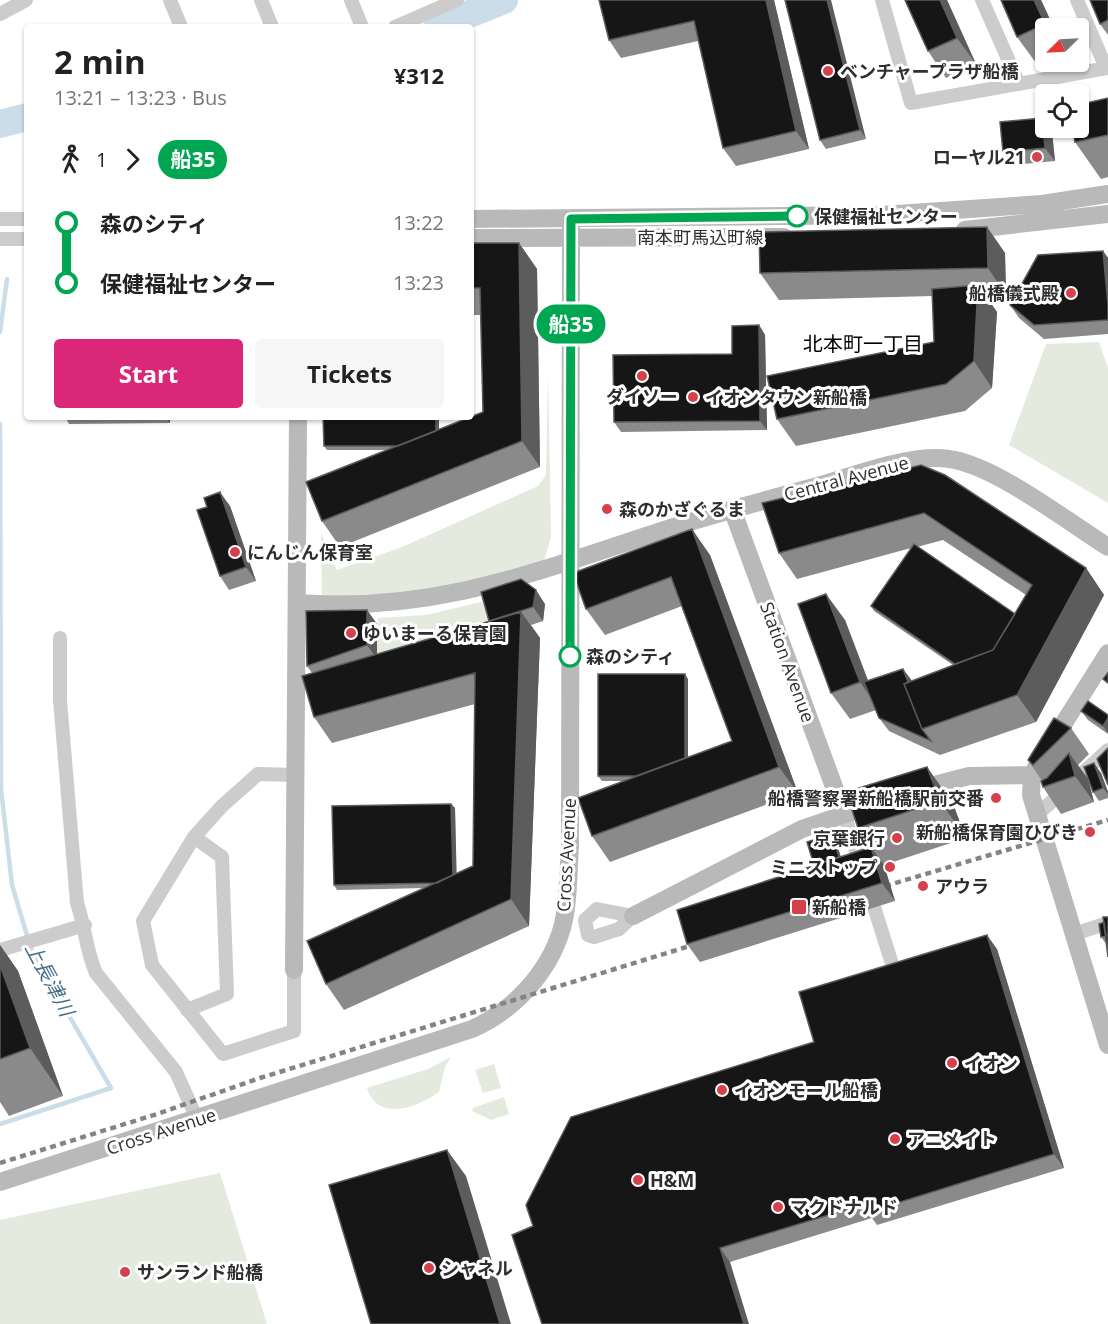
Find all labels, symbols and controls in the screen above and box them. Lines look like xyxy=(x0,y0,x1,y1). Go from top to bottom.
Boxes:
north arrow xyxy=(1035,18,1089,72)
map controls xyxy=(1035,18,1089,138)
text: 2 min xyxy=(54,39,146,84)
place label: ベンチャープラザ船橋 xyxy=(840,59,1019,83)
text: ¥312 xyxy=(394,60,444,90)
marker: ベンチャープラザ船橋 xyxy=(821,64,835,78)
text: 13:21 – 13:23 · Bus xyxy=(54,84,227,111)
button: locate xyxy=(1035,84,1089,138)
icon: walk xyxy=(54,143,87,176)
icon: forward xyxy=(116,143,149,176)
text: 船35 xyxy=(170,145,215,173)
place label: ローヤル21 xyxy=(932,145,1025,169)
text: 1 xyxy=(96,146,107,173)
marker: ローヤル21 xyxy=(1030,150,1044,164)
place label: 保健福祉センター xyxy=(814,204,958,228)
marker: 保健福祉センター xyxy=(786,205,808,227)
text: 森のシティ xyxy=(100,208,209,238)
text: 13:22 xyxy=(393,209,444,236)
street label: 南本町馬込町線 xyxy=(637,225,763,249)
text: 保健福祉センター xyxy=(100,268,276,298)
text: 13:23 xyxy=(393,269,444,296)
place label: 船橋儀式殿 xyxy=(969,281,1059,305)
marker: 船橋儀式殿 xyxy=(1064,286,1078,300)
line badge: 船35 xyxy=(536,304,606,344)
text: 船35 xyxy=(548,310,594,338)
district label: 北本町一丁目 xyxy=(803,330,923,357)
button: Start xyxy=(54,339,243,408)
button: Tickets xyxy=(255,339,444,408)
marker: ダイソー xyxy=(635,369,649,383)
place label: ダイソー xyxy=(606,384,678,408)
place label: イオンタウン新船橋 xyxy=(705,385,867,409)
marker: イオンタウン新船橋 xyxy=(686,390,700,404)
street label: Central Avenue xyxy=(781,450,911,506)
place label: 森のかざぐるま xyxy=(619,497,745,521)
marker: 森のかざぐるま xyxy=(600,502,614,516)
place label: にんじん保育室 xyxy=(247,540,373,564)
marker: にんじん保育室 xyxy=(228,545,242,559)
street label: Station Avenue xyxy=(755,598,821,726)
place label: ゆいまーる保育園 xyxy=(363,621,507,645)
marker: ゆいまーる保育園 xyxy=(344,626,358,640)
place label: 森のシティ xyxy=(586,644,675,668)
marker: 森のシティ xyxy=(559,645,581,667)
place label: 船橋警察署新船橋駅前交番 xyxy=(768,786,984,810)
marker: 船橋警察署新船橋駅前交番 xyxy=(989,791,1003,805)
street label: Cross Avenue xyxy=(551,797,581,913)
place label: 新船橋保育園ひびき xyxy=(916,820,1078,844)
marker: 新船橋保育園ひびき xyxy=(1083,825,1097,839)
place label: 京葉銀行 xyxy=(813,826,885,850)
marker: 京葉銀行 xyxy=(890,831,904,845)
place label: ミニストップ xyxy=(770,855,878,879)
marker: ミニストップ xyxy=(883,860,897,874)
place label: アウラ xyxy=(935,874,989,898)
marker: アウラ xyxy=(916,879,930,893)
place label: 新船橋 xyxy=(812,895,866,919)
marker: 新船橋 xyxy=(790,898,808,916)
water label: 上長津川 xyxy=(19,937,82,1022)
place label: イオン xyxy=(964,1051,1018,1075)
marker: イオン xyxy=(945,1056,959,1070)
place label: イオンモール船橋 xyxy=(734,1078,878,1102)
marker: イオンモール船橋 xyxy=(715,1083,729,1097)
street label: Cross Avenue xyxy=(103,1102,219,1160)
place label: アニメイト xyxy=(907,1127,997,1151)
marker: アニメイト xyxy=(888,1132,902,1146)
place label: H&M xyxy=(650,1168,694,1192)
marker: H&M xyxy=(631,1173,645,1187)
place label: マクドナルド xyxy=(790,1195,898,1219)
marker: マクドナルド xyxy=(771,1200,785,1214)
place label: シャネル xyxy=(441,1256,513,1280)
place label: サンランド船橋 xyxy=(137,1260,263,1284)
marker: シャネル xyxy=(422,1261,436,1275)
marker: サンランド船橋 xyxy=(118,1265,132,1279)

